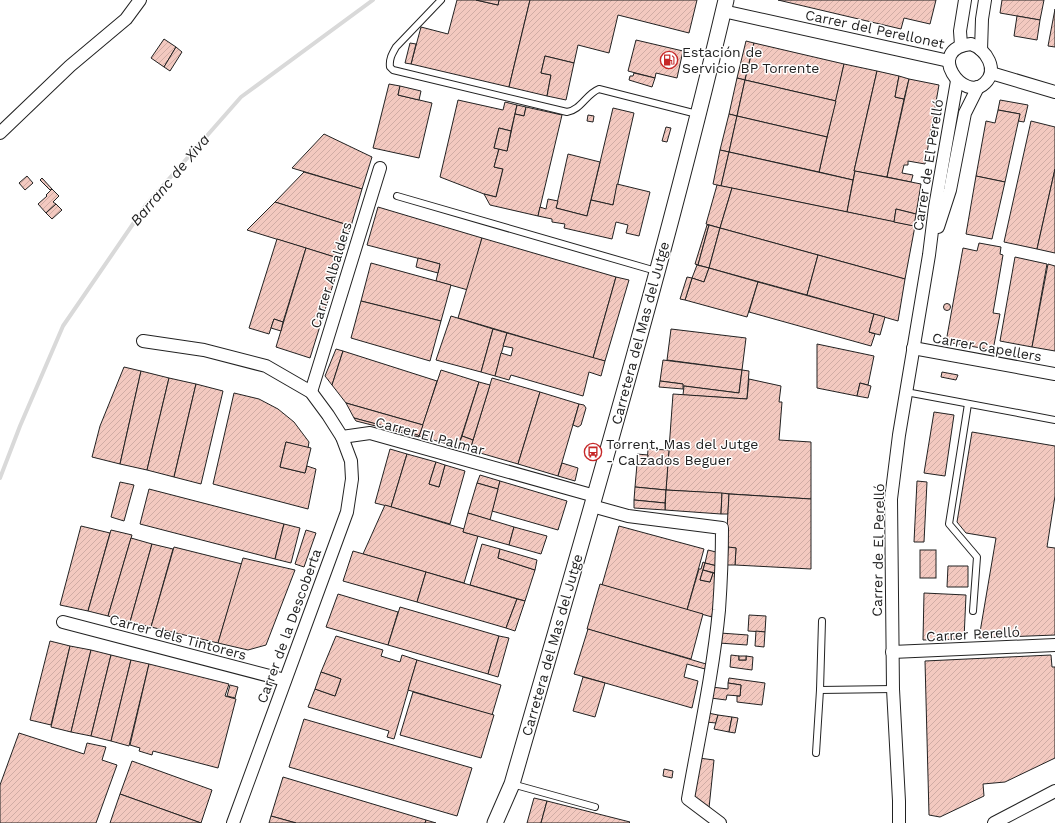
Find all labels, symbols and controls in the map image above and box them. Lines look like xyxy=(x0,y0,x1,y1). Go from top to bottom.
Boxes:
street label: Carrer del Perellonet xyxy=(804,6,946,52)
place label: Estación de Servicio BP Torrente xyxy=(682,44,819,76)
fuel station icon: Estación de Servicio BP Torrente xyxy=(659,50,679,70)
street label: Carrer de El Perelló xyxy=(910,98,946,232)
water label: Barranc de Xiva xyxy=(126,131,214,229)
street label: Carrer Albalders xyxy=(307,220,355,330)
street label: Carretera del Mas del Jutge xyxy=(608,240,672,426)
street label: Carrer Capellers xyxy=(931,330,1043,364)
street label: Carrer El Palmar xyxy=(374,414,487,458)
place label: Torrent, Mas del Jutge - Calzados Beguer xyxy=(606,436,758,468)
bus stop icon: Torrent, Mas del Jutge - Calzados Beguer xyxy=(583,442,603,462)
street label: Carrer de El Perelló xyxy=(869,483,887,617)
street label: Carrer de la Descoberta xyxy=(254,547,324,705)
street label: Carretera del Mas del Jutge xyxy=(518,552,586,738)
street label: Carrer dels Tintorers xyxy=(108,611,248,663)
street label: Carrer Perelló xyxy=(926,624,1020,644)

